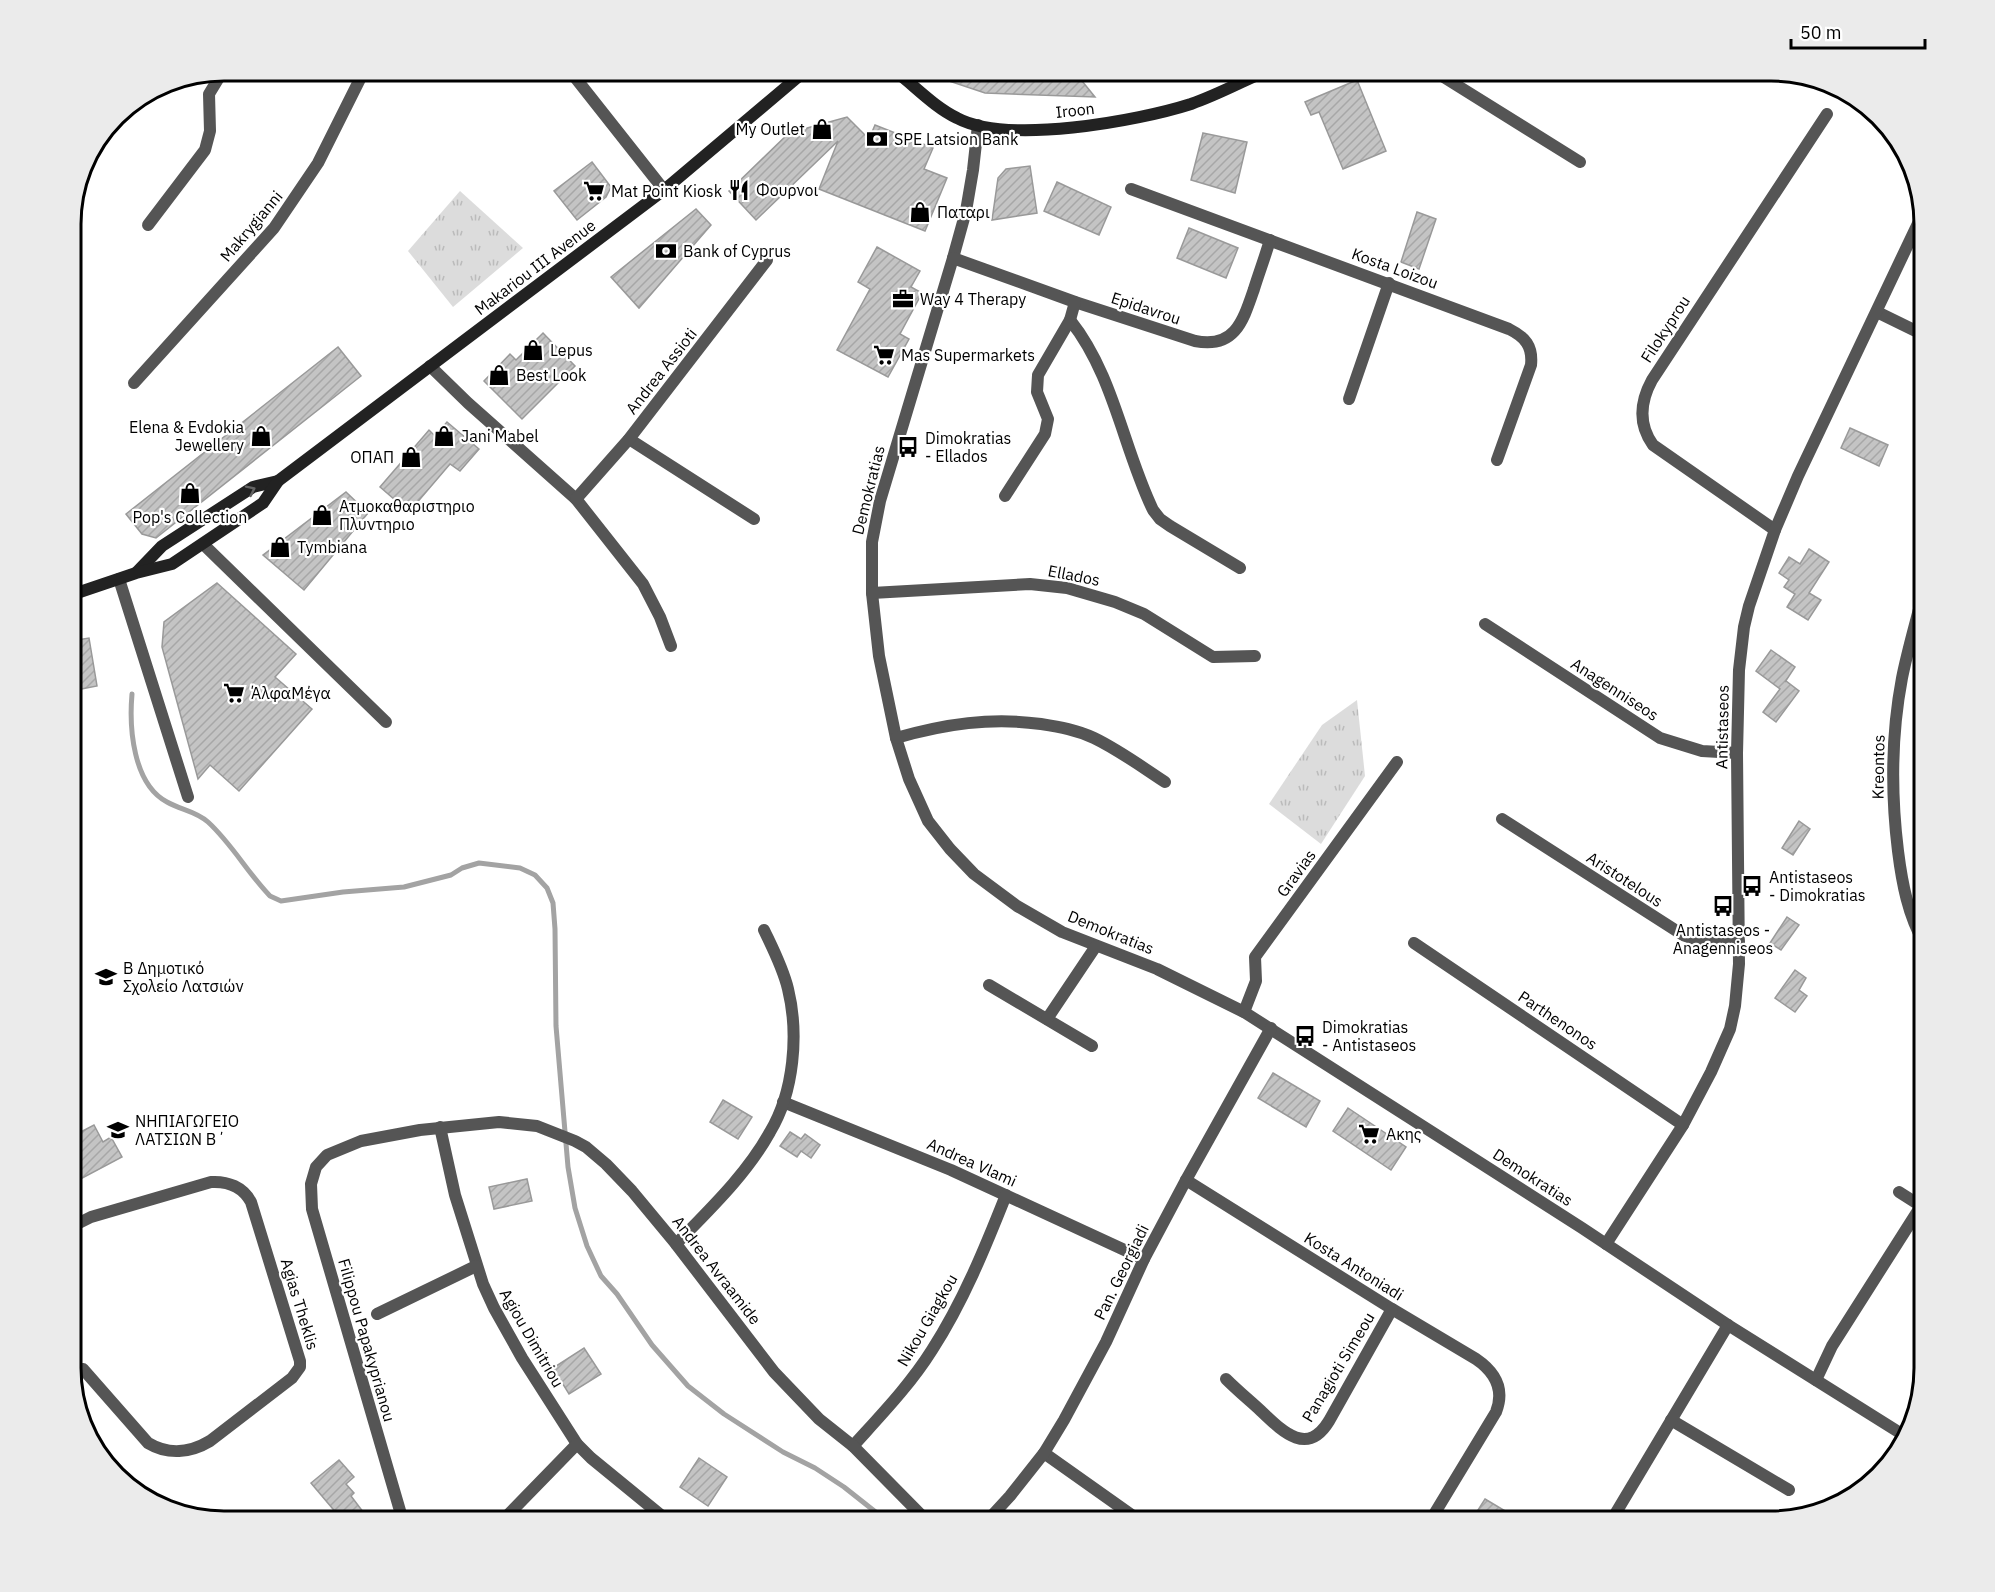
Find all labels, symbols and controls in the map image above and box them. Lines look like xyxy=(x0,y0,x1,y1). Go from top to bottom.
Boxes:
scale bar xyxy=(1791,12,1924,50)
text: 50 m xyxy=(1800,21,1842,44)
street label: Iroon xyxy=(1054,98,1096,122)
shop icon: My Outlet xyxy=(810,117,834,141)
place label: My Outlet xyxy=(735,119,805,139)
bank icon: SPE Latsion Bank xyxy=(865,127,889,151)
place label: SPE Latsion Bank xyxy=(894,129,1019,149)
restaurant icon: Φουρνοι xyxy=(727,178,751,202)
supermarket icon: Mat Point Kiosk xyxy=(582,179,606,203)
place label: Φουρνοι xyxy=(756,180,819,200)
place label: Mat Point Kiosk xyxy=(611,181,723,201)
street label: Makrygianni xyxy=(215,186,287,266)
shop icon: Παταρι xyxy=(908,200,932,224)
place label: Παταρι xyxy=(937,202,990,222)
street label: Makariou III Avenue xyxy=(470,215,600,319)
bank icon: Bank of Cyprus xyxy=(654,239,678,263)
place label: Bank of Cyprus xyxy=(683,241,791,261)
street label: Kosta Loizou xyxy=(1349,243,1441,293)
office icon: Way 4 Therapy xyxy=(891,287,915,311)
street label: Epidavrou xyxy=(1109,287,1183,329)
place label: Way 4 Therapy xyxy=(920,289,1026,309)
street label: Filokyprou xyxy=(1636,292,1694,366)
street label: Andrea Assioti xyxy=(621,324,701,418)
shop icon: Lepus xyxy=(521,338,545,362)
place label: Lepus xyxy=(550,340,593,360)
supermarket icon: Mas Supermarkets xyxy=(872,343,896,367)
place label: Mas Supermarkets xyxy=(901,345,1035,365)
shop icon: Best Look xyxy=(487,363,511,387)
place label: Best Look xyxy=(516,365,587,385)
place label: Elena & Evdokia Jewellery xyxy=(129,417,244,455)
shop icon: Elena & Evdokia Jewellery xyxy=(249,424,273,448)
shop icon: Jani Mabel xyxy=(432,424,456,448)
place label: Jani Mabel xyxy=(461,426,539,446)
place label: Dimokratias - Ellados xyxy=(925,428,1011,466)
bus stop icon: Dimokratias - Ellados xyxy=(896,435,920,459)
street label: Demokratias xyxy=(847,443,889,537)
shop icon: ΟΠΑΠ xyxy=(399,445,423,469)
place label: ΟΠΑΠ xyxy=(350,447,394,467)
shop icon: Pop's Collection xyxy=(178,481,202,505)
one-way arrow xyxy=(244,486,255,497)
place label: Ατμοκαθαριστηριο Πλυντηριο xyxy=(339,496,475,534)
shop icon: Ατμοκαθαριστηριο Πλυντηριο xyxy=(310,503,334,527)
place label: Pop's Collection xyxy=(133,507,247,527)
shop icon: Tymbiana xyxy=(268,535,292,559)
place label: Tymbiana xyxy=(297,537,367,557)
street label: Ellados xyxy=(1046,560,1102,590)
street label: Anagenniseos xyxy=(1567,653,1663,725)
supermarket icon: ΆλφαΜέγα xyxy=(222,681,246,705)
place label: ΆλφαΜέγα xyxy=(251,683,331,703)
street label: Antistaseos xyxy=(1711,685,1733,769)
street label: Kreontos xyxy=(1867,734,1889,800)
street label: Gravias xyxy=(1272,845,1320,901)
street label: Aristotelous xyxy=(1583,847,1667,911)
place label: Antistaseos - Dimokratias xyxy=(1769,867,1866,905)
bus stop icon: Antistaseos - Dimokratias xyxy=(1740,874,1764,898)
bus stop icon: Antistaseos - Anagenniseos xyxy=(1711,894,1735,918)
street label: Demokratias xyxy=(1065,906,1157,958)
place label: Antistaseos - Anagenniseos xyxy=(1673,920,1773,958)
place label: Β Δημοτικό Σχολείο Λατσιών xyxy=(123,958,244,996)
school or university icon: Β Δημοτικό Σχολείο Λατσιών xyxy=(94,965,118,989)
street label: Parthenonos xyxy=(1515,986,1601,1054)
place label: Dimokratias - Antistaseos xyxy=(1322,1017,1416,1055)
bus stop icon: Dimokratias - Antistaseos xyxy=(1293,1024,1317,1048)
place label: ΝΗΠΙΑΓΩΓΕΙΟ ΛΑΤΣΙΩΝ Β΄ xyxy=(135,1111,239,1149)
school or university icon: ΝΗΠΙΑΓΩΓΕΙΟ ΛΑΤΣΙΩΝ Β΄ xyxy=(106,1118,130,1142)
supermarket icon: Ακης xyxy=(1357,1122,1381,1146)
place label: Ακης xyxy=(1386,1124,1422,1144)
street label: Andrea Vlami xyxy=(924,1133,1020,1191)
street label: Demokratias xyxy=(1489,1144,1577,1210)
street label: Andrea Avraamide xyxy=(668,1212,766,1328)
street label: Pan. Georgiadi xyxy=(1089,1221,1153,1323)
street label: Kosta Antoniadi xyxy=(1301,1228,1407,1304)
street label: Agias Theklis xyxy=(277,1256,323,1352)
street label: Filippou Papakyprianou xyxy=(334,1256,400,1424)
street label: Nikou Giagkou xyxy=(892,1270,962,1370)
street label: Agiou Dimitriou xyxy=(496,1285,568,1391)
street label: Panagioti Simeou xyxy=(1297,1308,1379,1426)

